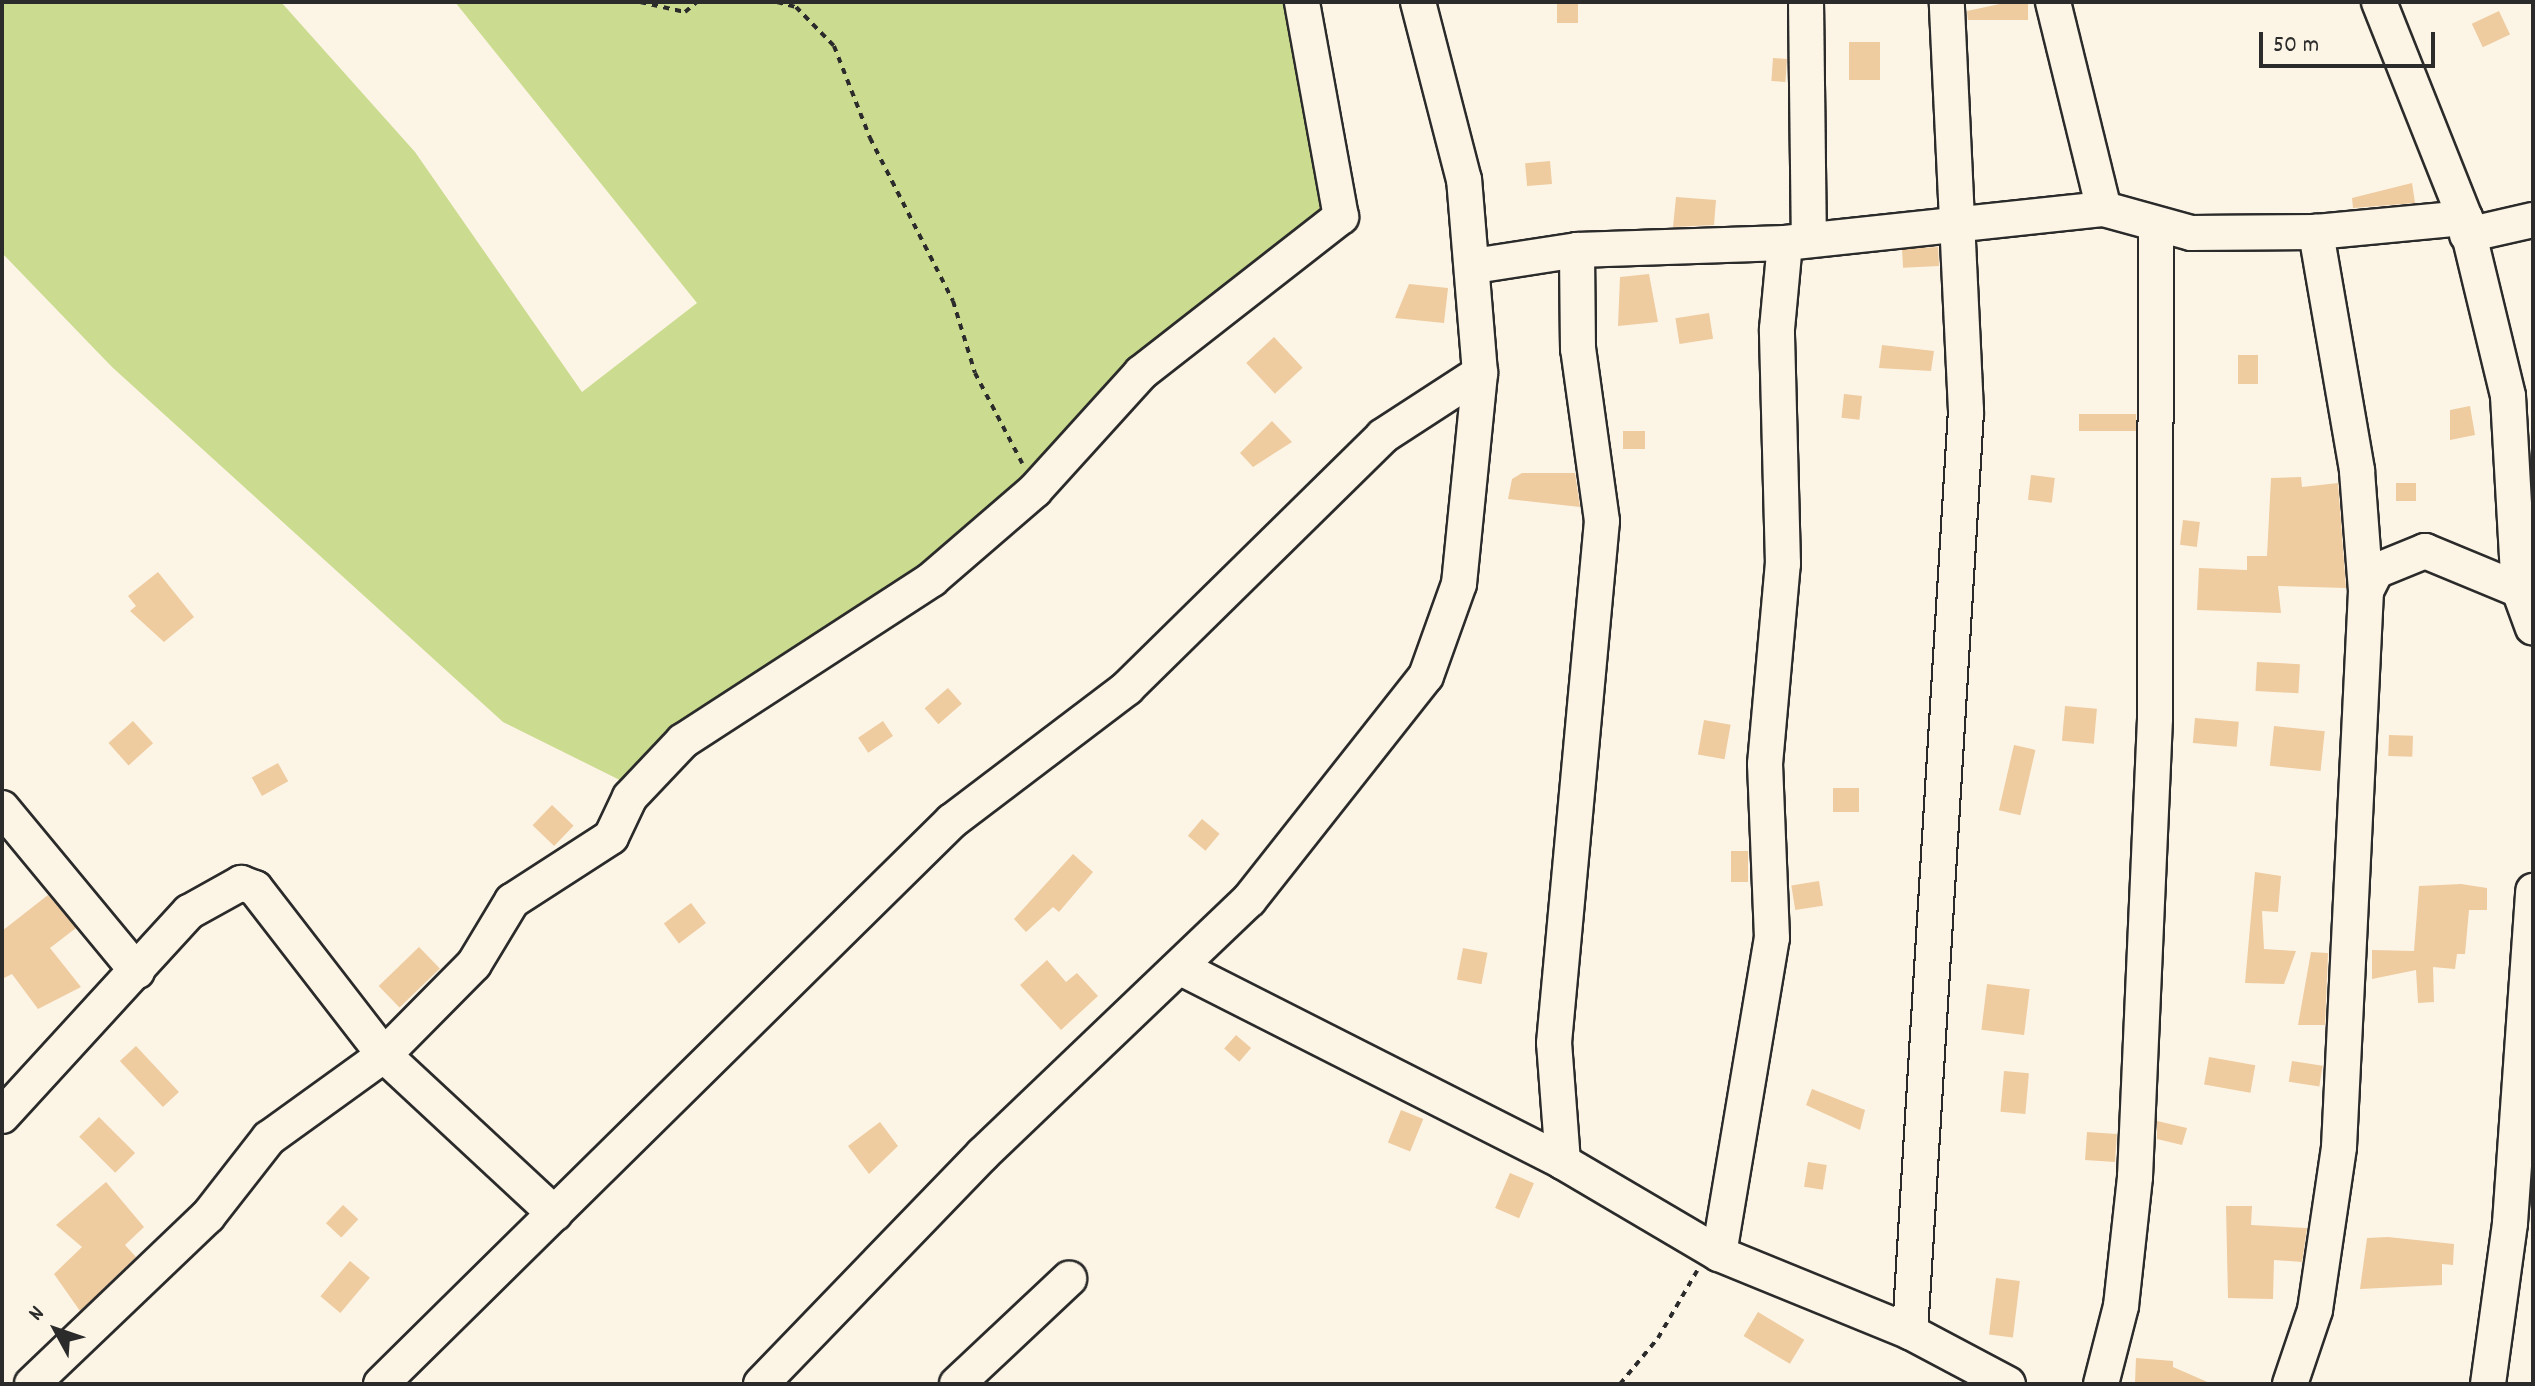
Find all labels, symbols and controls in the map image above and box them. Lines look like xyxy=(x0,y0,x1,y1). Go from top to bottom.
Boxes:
scale bar xyxy=(2263,16,2439,66)
text: 50 m xyxy=(2273,29,2319,63)
north arrow xyxy=(16,1290,96,1370)
text: N xyxy=(22,1300,53,1328)

